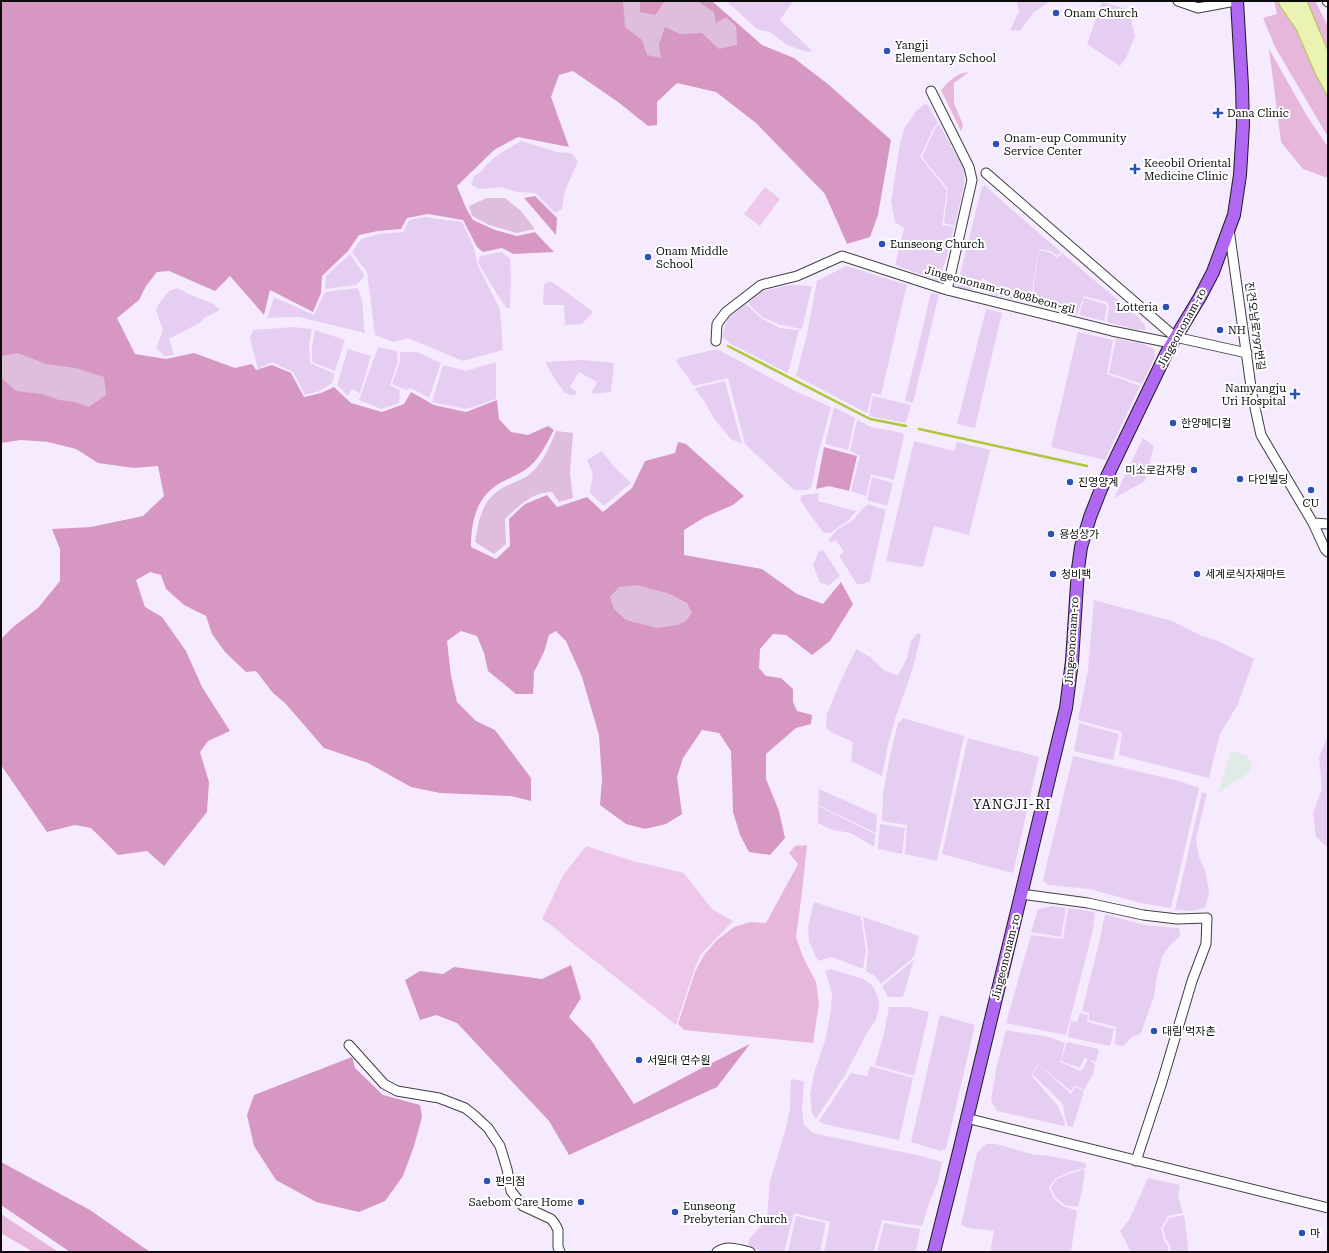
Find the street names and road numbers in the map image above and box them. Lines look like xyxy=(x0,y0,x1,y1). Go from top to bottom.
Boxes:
street label: Jingeononam-ro 808beon-gil xyxy=(924,264,1077,316)
street label: 진건오남로797번길 xyxy=(1242,281,1268,371)
street label: Jingeononam-ro xyxy=(1155,286,1209,370)
street label: Jingeononam-ro xyxy=(1062,596,1082,686)
street label: Jingeononam-ro xyxy=(989,912,1023,1002)

